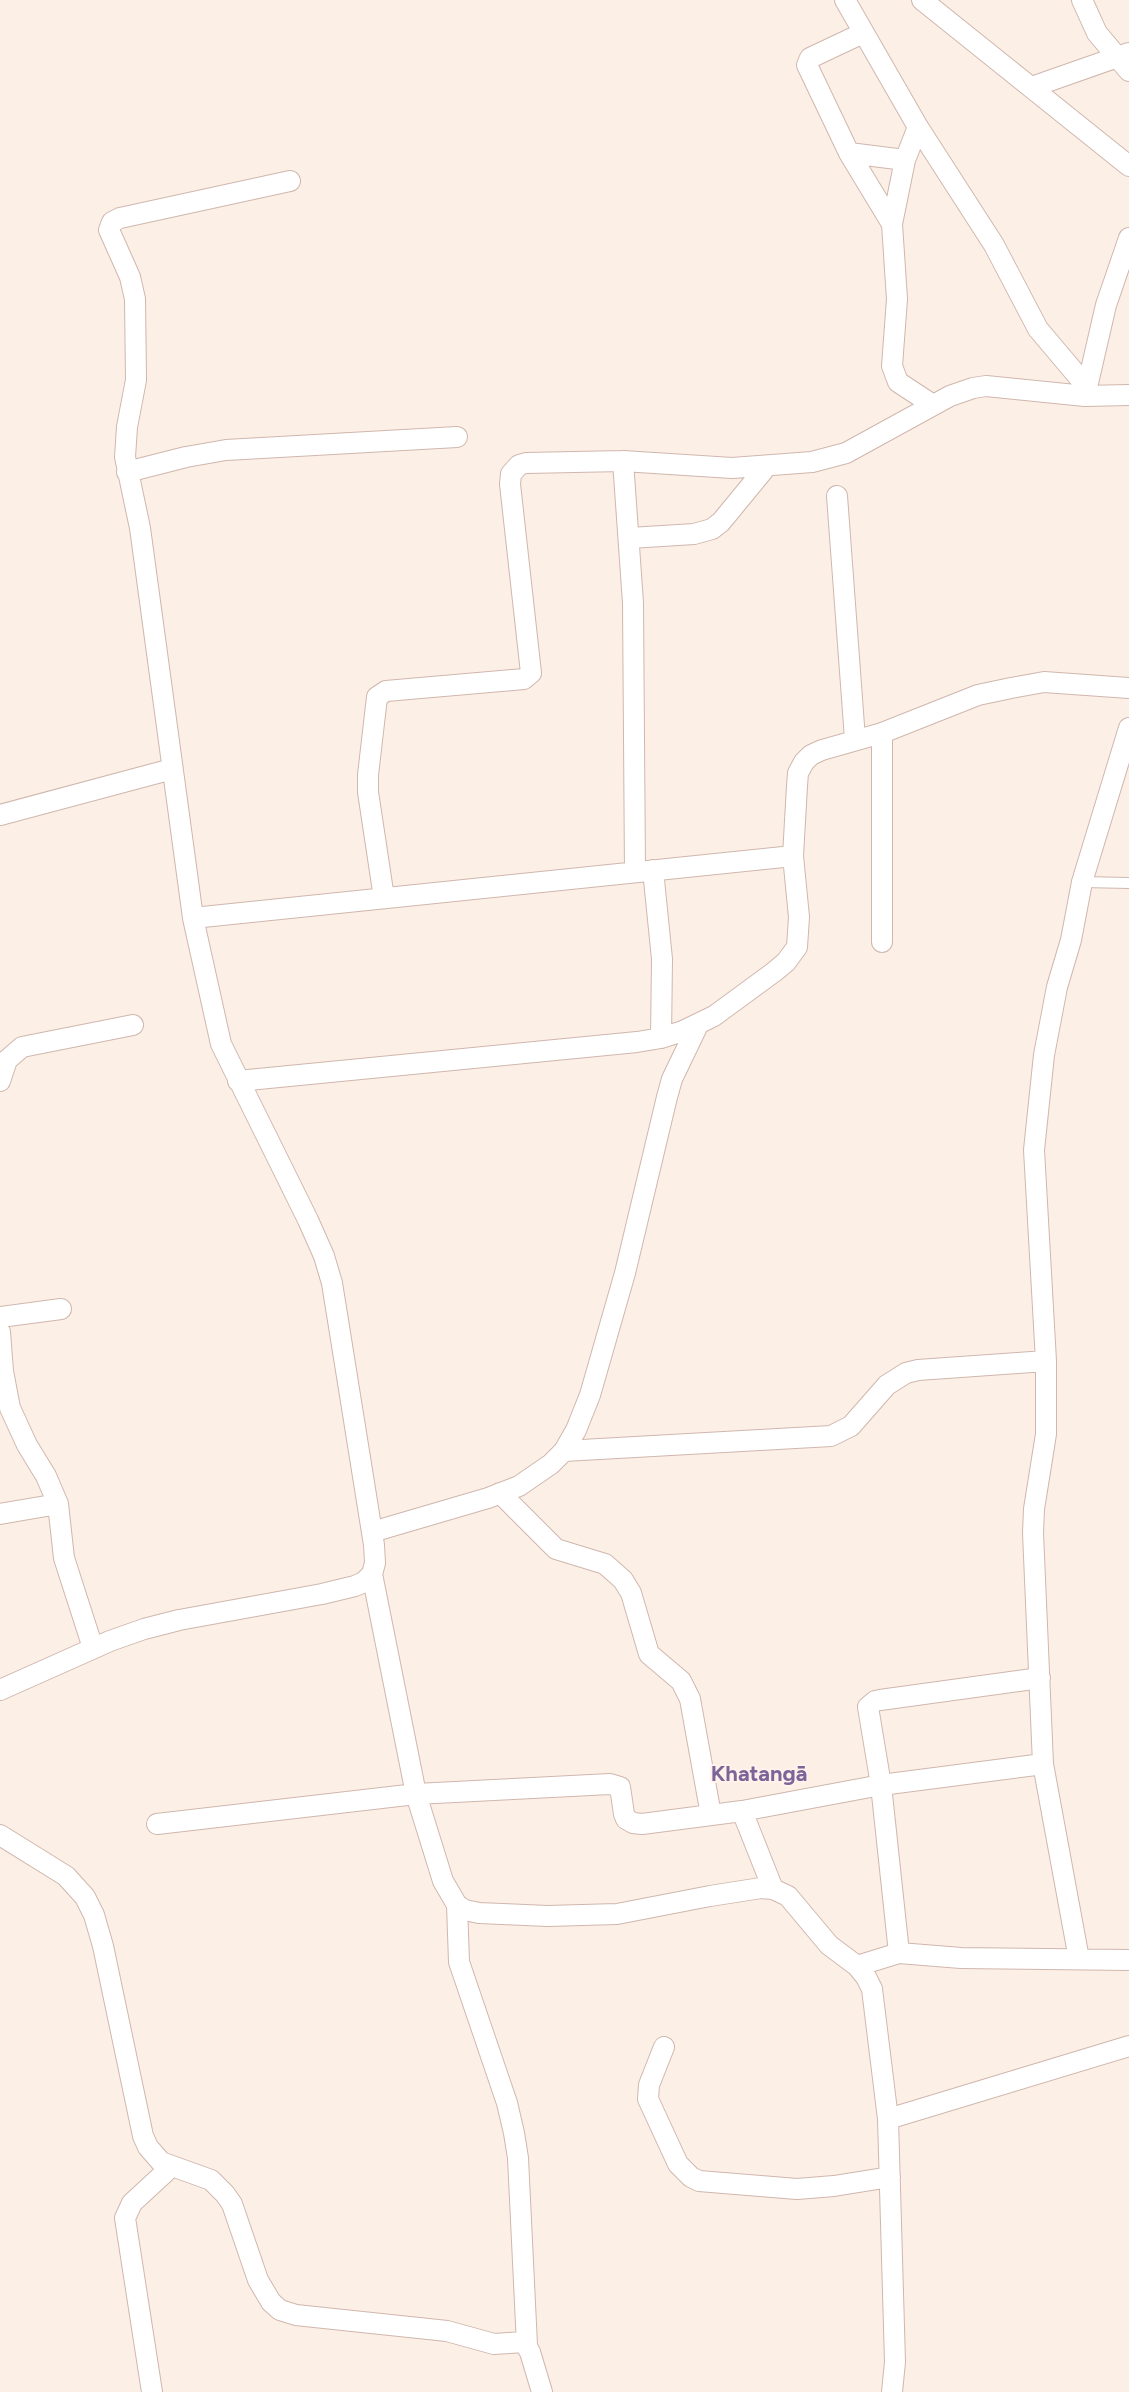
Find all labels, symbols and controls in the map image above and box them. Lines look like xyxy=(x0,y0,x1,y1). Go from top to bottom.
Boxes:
district label: Khatangā xyxy=(711,1762,807,1788)

